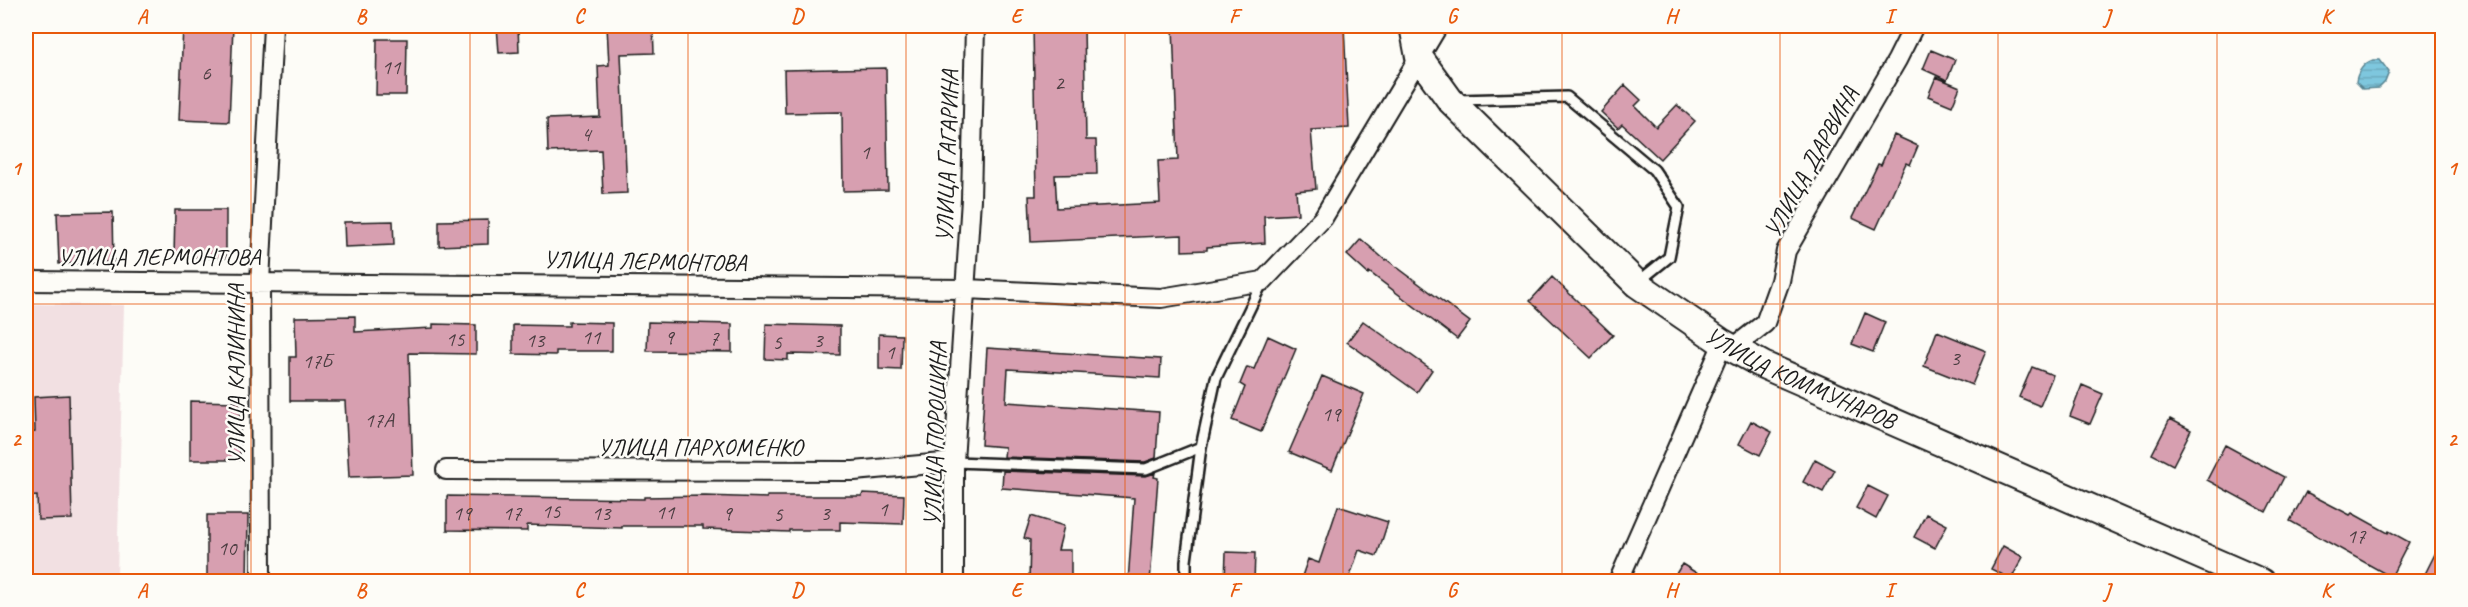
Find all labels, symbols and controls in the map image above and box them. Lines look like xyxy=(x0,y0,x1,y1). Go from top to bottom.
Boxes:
text: A xyxy=(137,4,149,29)
text: B xyxy=(356,4,368,29)
text: C xyxy=(574,4,586,29)
text: D xyxy=(791,4,805,29)
text: E xyxy=(1011,4,1025,29)
text: F xyxy=(1229,4,1243,29)
text: G xyxy=(1447,4,1460,29)
text: H xyxy=(1665,4,1680,29)
text: I xyxy=(1885,4,1898,29)
text: J xyxy=(2102,4,2114,29)
text: K xyxy=(2321,4,2335,29)
house number: 11 xyxy=(382,54,402,80)
house number: 6 xyxy=(201,60,211,86)
street label: УЛИЦА ГАГАРИНА xyxy=(929,68,965,243)
house number: 2 xyxy=(1054,70,1065,96)
street label: УЛИЦА ДАРВИНА xyxy=(1757,81,1865,243)
house number: 4 xyxy=(581,121,593,147)
house number: 1 xyxy=(860,139,871,165)
text: 1 xyxy=(12,156,23,181)
text: 1 xyxy=(2448,156,2459,181)
street label: УЛИЦА ЛЕРМОНТОВА xyxy=(57,242,261,272)
street label: УЛИЦА ЛЕРМОНТОВА xyxy=(543,244,748,278)
street label: УЛИЦА КАЛИНИНА xyxy=(221,283,251,466)
street label: УЛИЦА КОММУНАРОВ xyxy=(1699,320,1902,437)
house number: 11 xyxy=(582,324,602,350)
house number: 9 xyxy=(664,324,675,350)
house number: 7 xyxy=(709,325,720,351)
house number: 15 xyxy=(446,326,466,352)
house number: 13 xyxy=(526,327,546,353)
house number: 3 xyxy=(813,327,824,353)
house number: 5 xyxy=(772,329,783,355)
house number: 1 xyxy=(885,339,896,365)
street label: УЛИЦА ПОРОШИНА xyxy=(917,341,953,526)
house number: 3 xyxy=(1950,345,1961,371)
house number: 17Б xyxy=(302,348,335,374)
house number: 19 xyxy=(1322,401,1342,427)
house number: 17А xyxy=(364,407,395,433)
text: 2 xyxy=(12,427,23,452)
text: 2 xyxy=(2448,427,2459,452)
street label: УЛИЦА ПАРХОМЕНКО xyxy=(598,432,805,462)
house number: 1 xyxy=(878,496,889,522)
house number: 15 xyxy=(542,498,562,524)
house number: 11 xyxy=(656,499,676,525)
house number: 19 xyxy=(453,500,473,526)
house number: 17 xyxy=(503,500,523,526)
house number: 13 xyxy=(592,500,612,526)
house number: 9 xyxy=(722,500,733,526)
house number: 3 xyxy=(820,500,831,526)
house number: 5 xyxy=(773,501,784,527)
house number: 17 xyxy=(2347,523,2367,549)
house number: 10 xyxy=(218,535,238,561)
text: A xyxy=(137,578,149,603)
text: B xyxy=(356,578,368,603)
text: C xyxy=(574,578,586,603)
text: D xyxy=(791,578,805,603)
text: E xyxy=(1011,578,1025,603)
text: F xyxy=(1229,578,1243,603)
text: G xyxy=(1447,578,1460,603)
text: H xyxy=(1665,578,1680,603)
text: I xyxy=(1885,578,1898,603)
text: J xyxy=(2102,578,2114,603)
text: K xyxy=(2321,578,2335,603)

